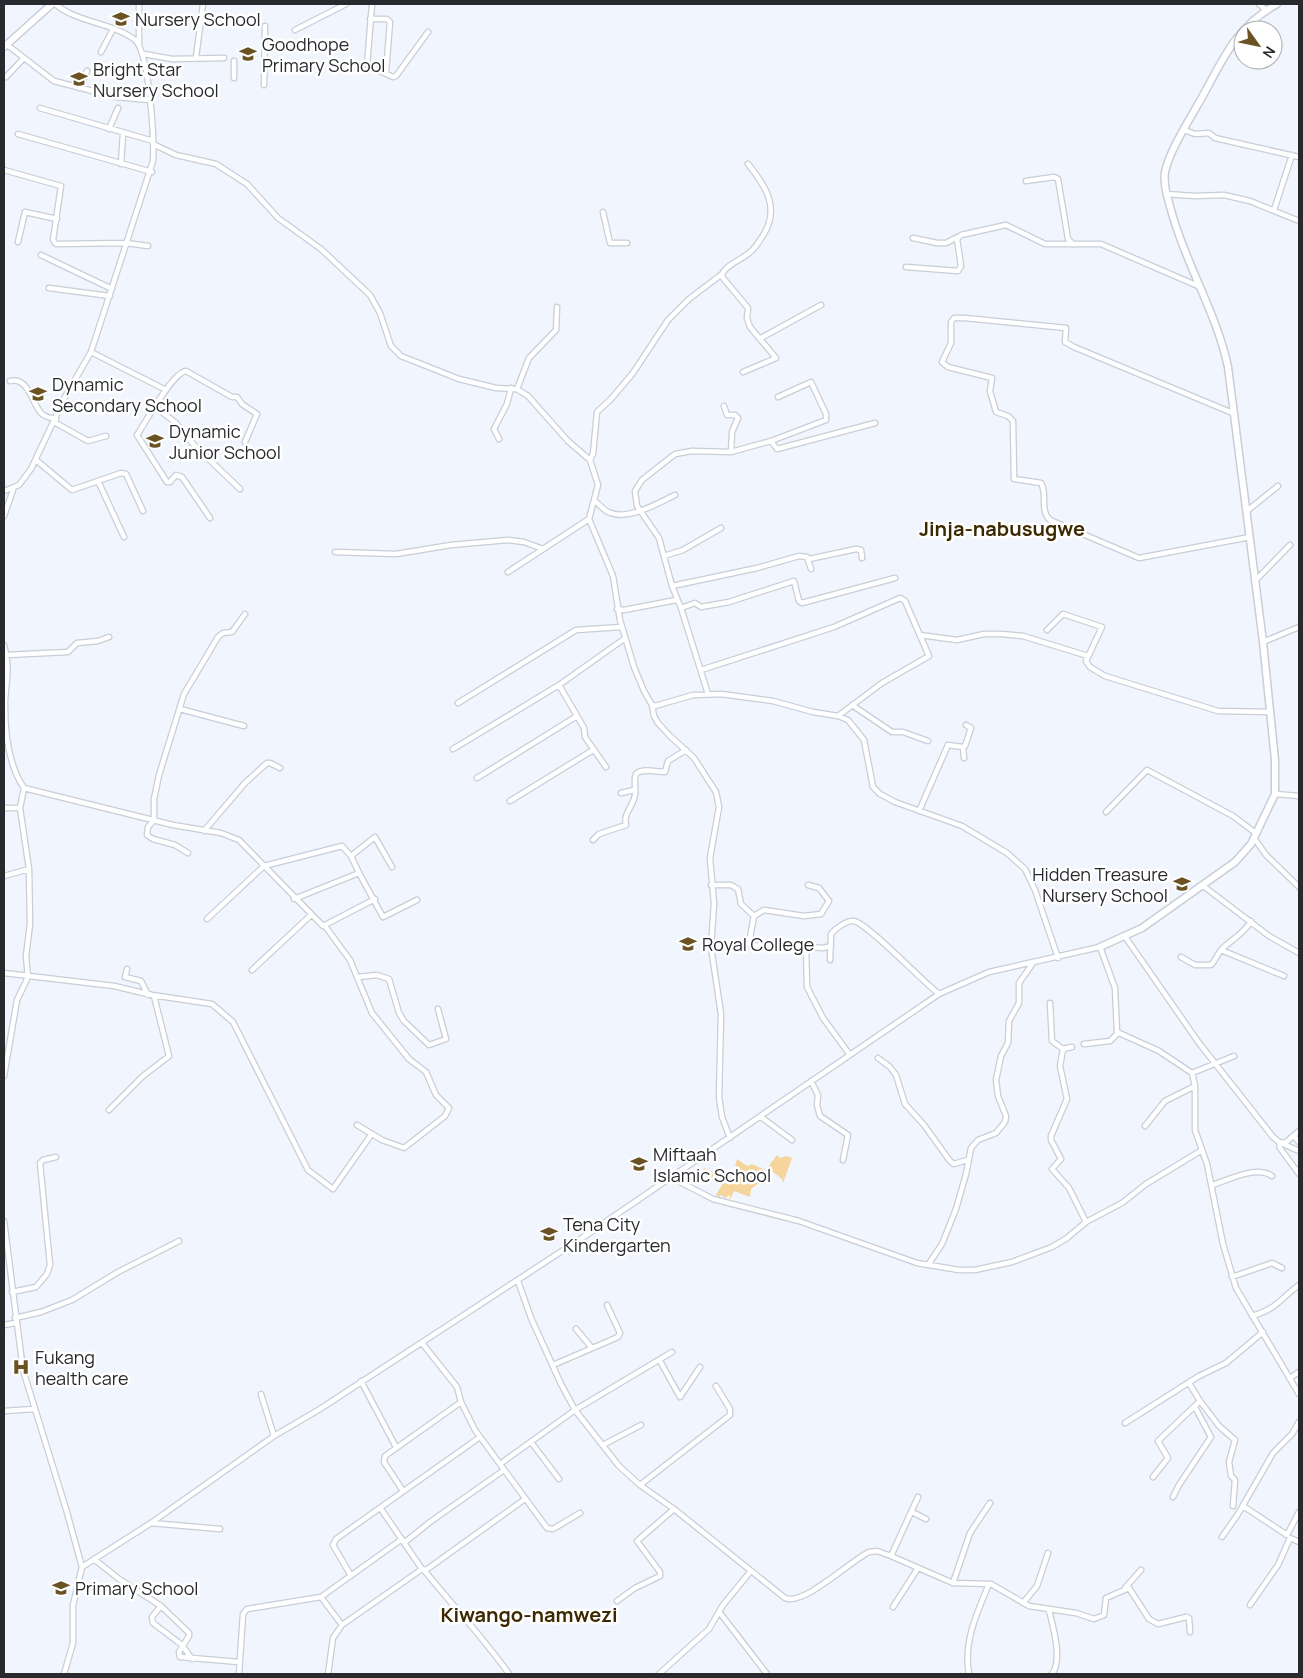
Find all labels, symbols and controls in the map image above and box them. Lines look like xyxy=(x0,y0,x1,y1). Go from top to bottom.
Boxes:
place label: Nursery School xyxy=(135,7,261,31)
school or university icon: Nursery School xyxy=(111,9,131,29)
north arrow xyxy=(1233,20,1283,70)
place label: Goodhope Primary School xyxy=(262,32,386,77)
text: N xyxy=(1259,43,1280,62)
school or university icon: Goodhope Primary School xyxy=(238,44,258,64)
place label: Bright Star Nursery School xyxy=(93,57,219,102)
school or university icon: Bright Star Nursery School xyxy=(69,69,89,89)
place label: Dynamic Secondary School xyxy=(52,372,202,417)
school or university icon: Dynamic Secondary School xyxy=(28,384,48,404)
place label: Dynamic Junior School xyxy=(169,419,281,464)
school or university icon: Dynamic Junior School xyxy=(145,431,165,451)
district label: Jinja-nabusugwe xyxy=(919,515,1085,542)
place label: Hidden Treasure Nursery School xyxy=(1032,862,1168,907)
school or university icon: Hidden Treasure Nursery School xyxy=(1172,874,1192,894)
place label: Royal College xyxy=(702,932,814,956)
school or university icon: Royal College xyxy=(678,934,698,954)
place label: Miftaah Islamic School xyxy=(653,1142,771,1187)
school or university icon: Miftaah Islamic School xyxy=(629,1154,649,1174)
place label: Tena City Kindergarten xyxy=(563,1212,671,1257)
school or university icon: Tena City Kindergarten xyxy=(539,1224,559,1244)
place label: Fukang health care xyxy=(35,1345,128,1390)
hospital icon: Fukang health care xyxy=(11,1357,31,1377)
place label: Primary School xyxy=(75,1576,199,1600)
school or university icon: Primary School xyxy=(51,1578,71,1598)
district label: Kiwango-namwezi xyxy=(440,1601,618,1628)

